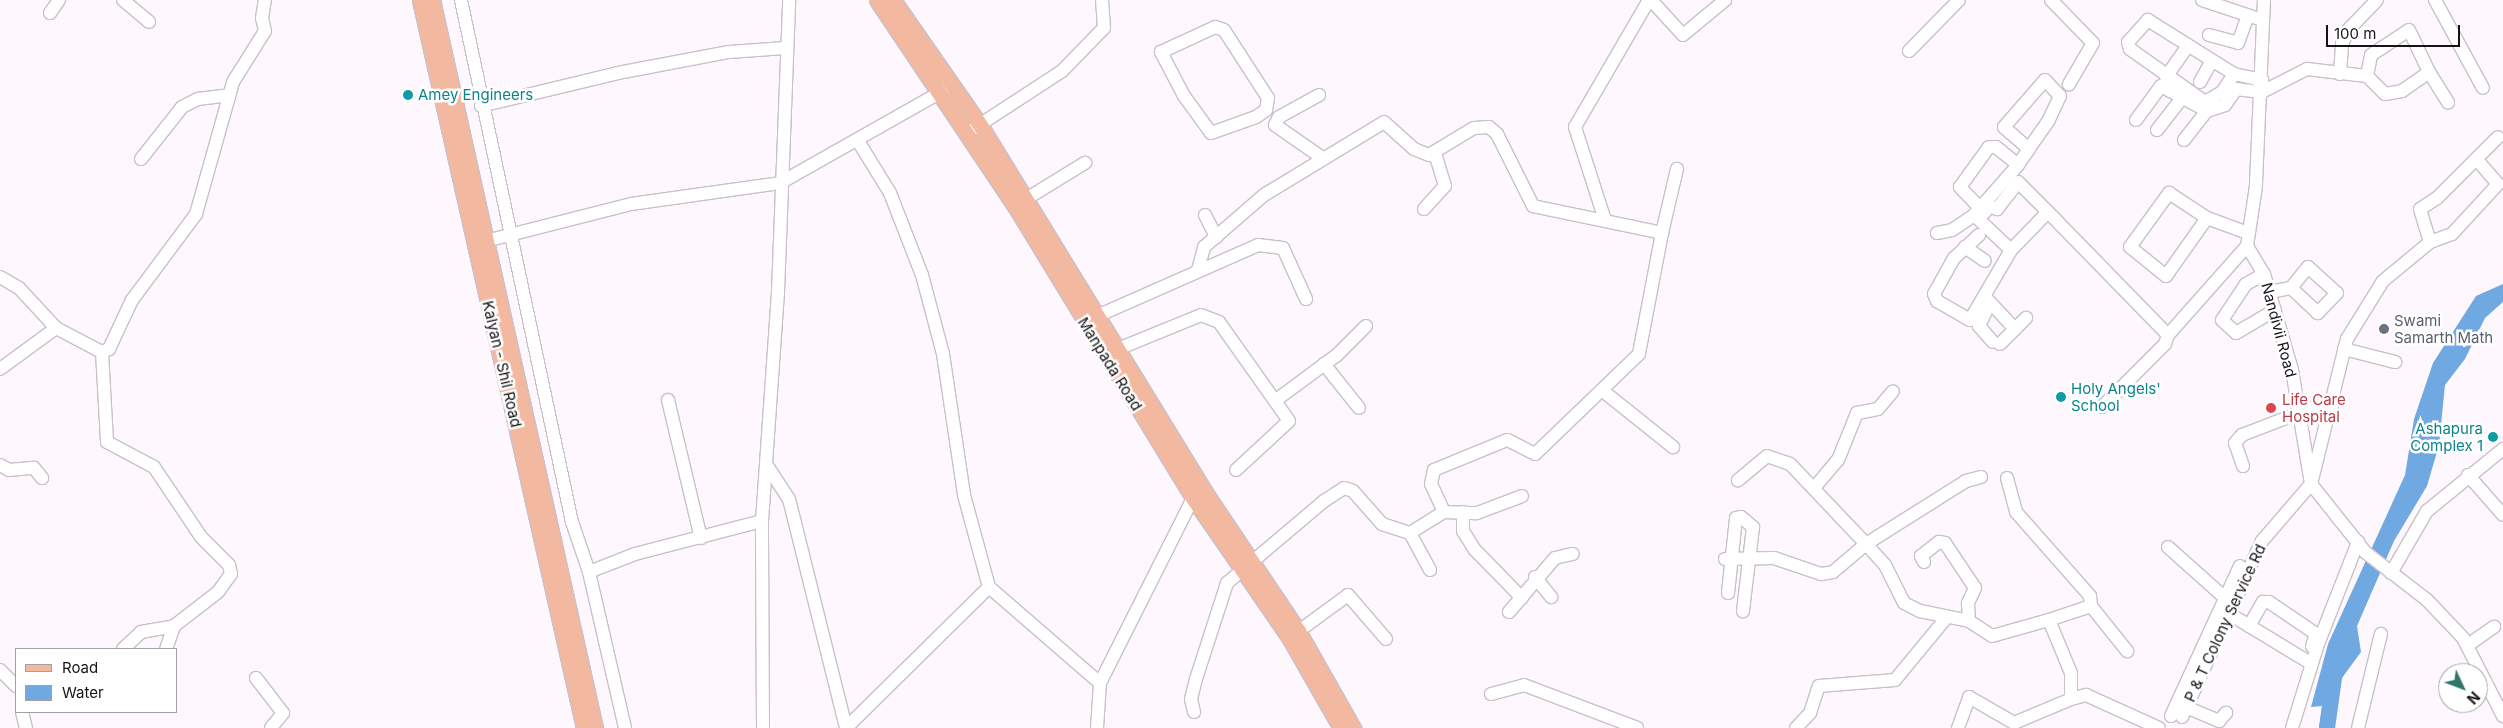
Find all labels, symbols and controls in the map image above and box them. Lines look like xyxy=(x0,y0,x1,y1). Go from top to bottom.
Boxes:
scale bar xyxy=(2328,15,2462,47)
text: 100 m xyxy=(2334,24,2376,43)
place label: Amey Engineers xyxy=(418,86,533,104)
marker: Amey Engineers xyxy=(402,89,414,101)
street label: Nandivii Road xyxy=(2258,281,2300,379)
street label: Kalyan - Shil Road xyxy=(479,299,525,429)
place label: Swami Samarth Math xyxy=(2394,311,2493,346)
street label: Manpada Road xyxy=(1074,314,1146,414)
marker: Swami Samarth Math xyxy=(2378,323,2390,335)
place label: Holy Angels' School xyxy=(2071,379,2161,414)
place label: Life Care Hospital xyxy=(2282,390,2346,425)
marker: Holy Angels' School xyxy=(2055,391,2067,403)
marker: Life Care Hospital xyxy=(2264,401,2278,415)
place label: Ashapura Complex 1 xyxy=(2410,419,2483,454)
marker: Ashapura Complex 1 xyxy=(2487,431,2499,443)
street label: P & T Colony Service Rd xyxy=(2181,541,2269,705)
legend xyxy=(15,648,178,713)
text: Road xyxy=(62,658,98,677)
north arrow xyxy=(2438,663,2488,713)
text: Water xyxy=(62,683,104,702)
text: N xyxy=(2464,688,2483,708)

